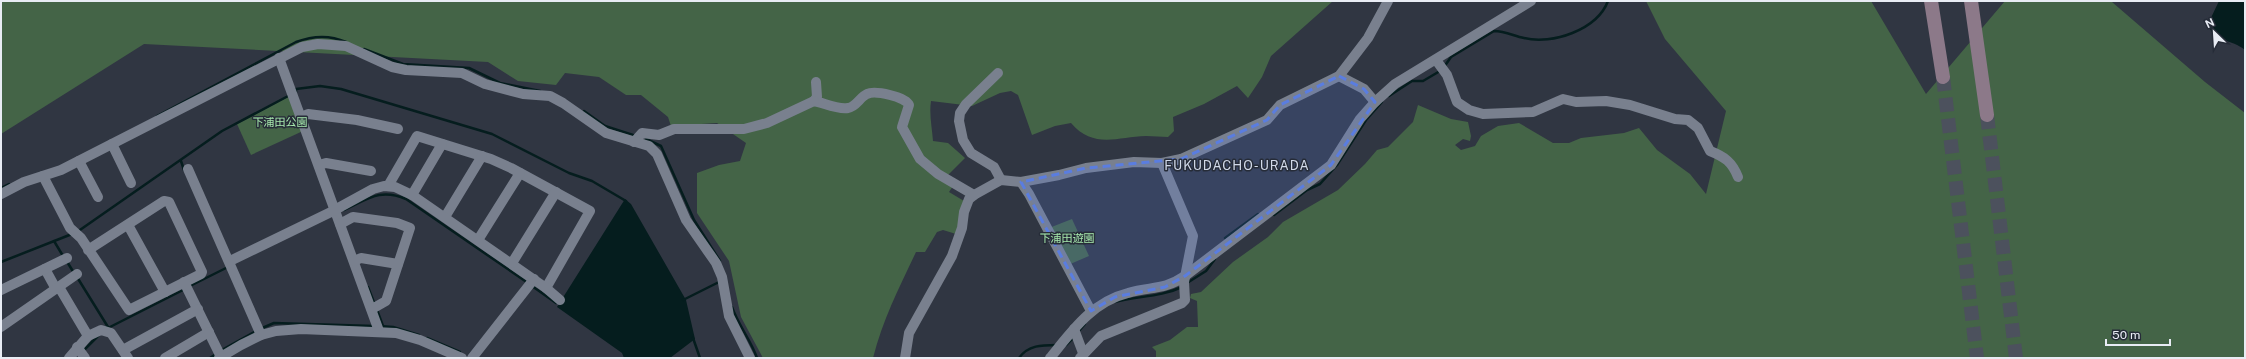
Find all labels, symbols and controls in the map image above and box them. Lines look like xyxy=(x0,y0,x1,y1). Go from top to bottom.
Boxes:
north arrow xyxy=(2194,12,2234,52)
text: N xyxy=(2203,16,2216,30)
park label: 下浦田公園 xyxy=(253,116,308,128)
district label: FUKUDACHO-URADA xyxy=(1164,158,1310,173)
park label: 下浦田遊園 xyxy=(1040,232,1095,244)
scale bar xyxy=(2106,321,2170,347)
text: 50 m xyxy=(2112,328,2140,342)

